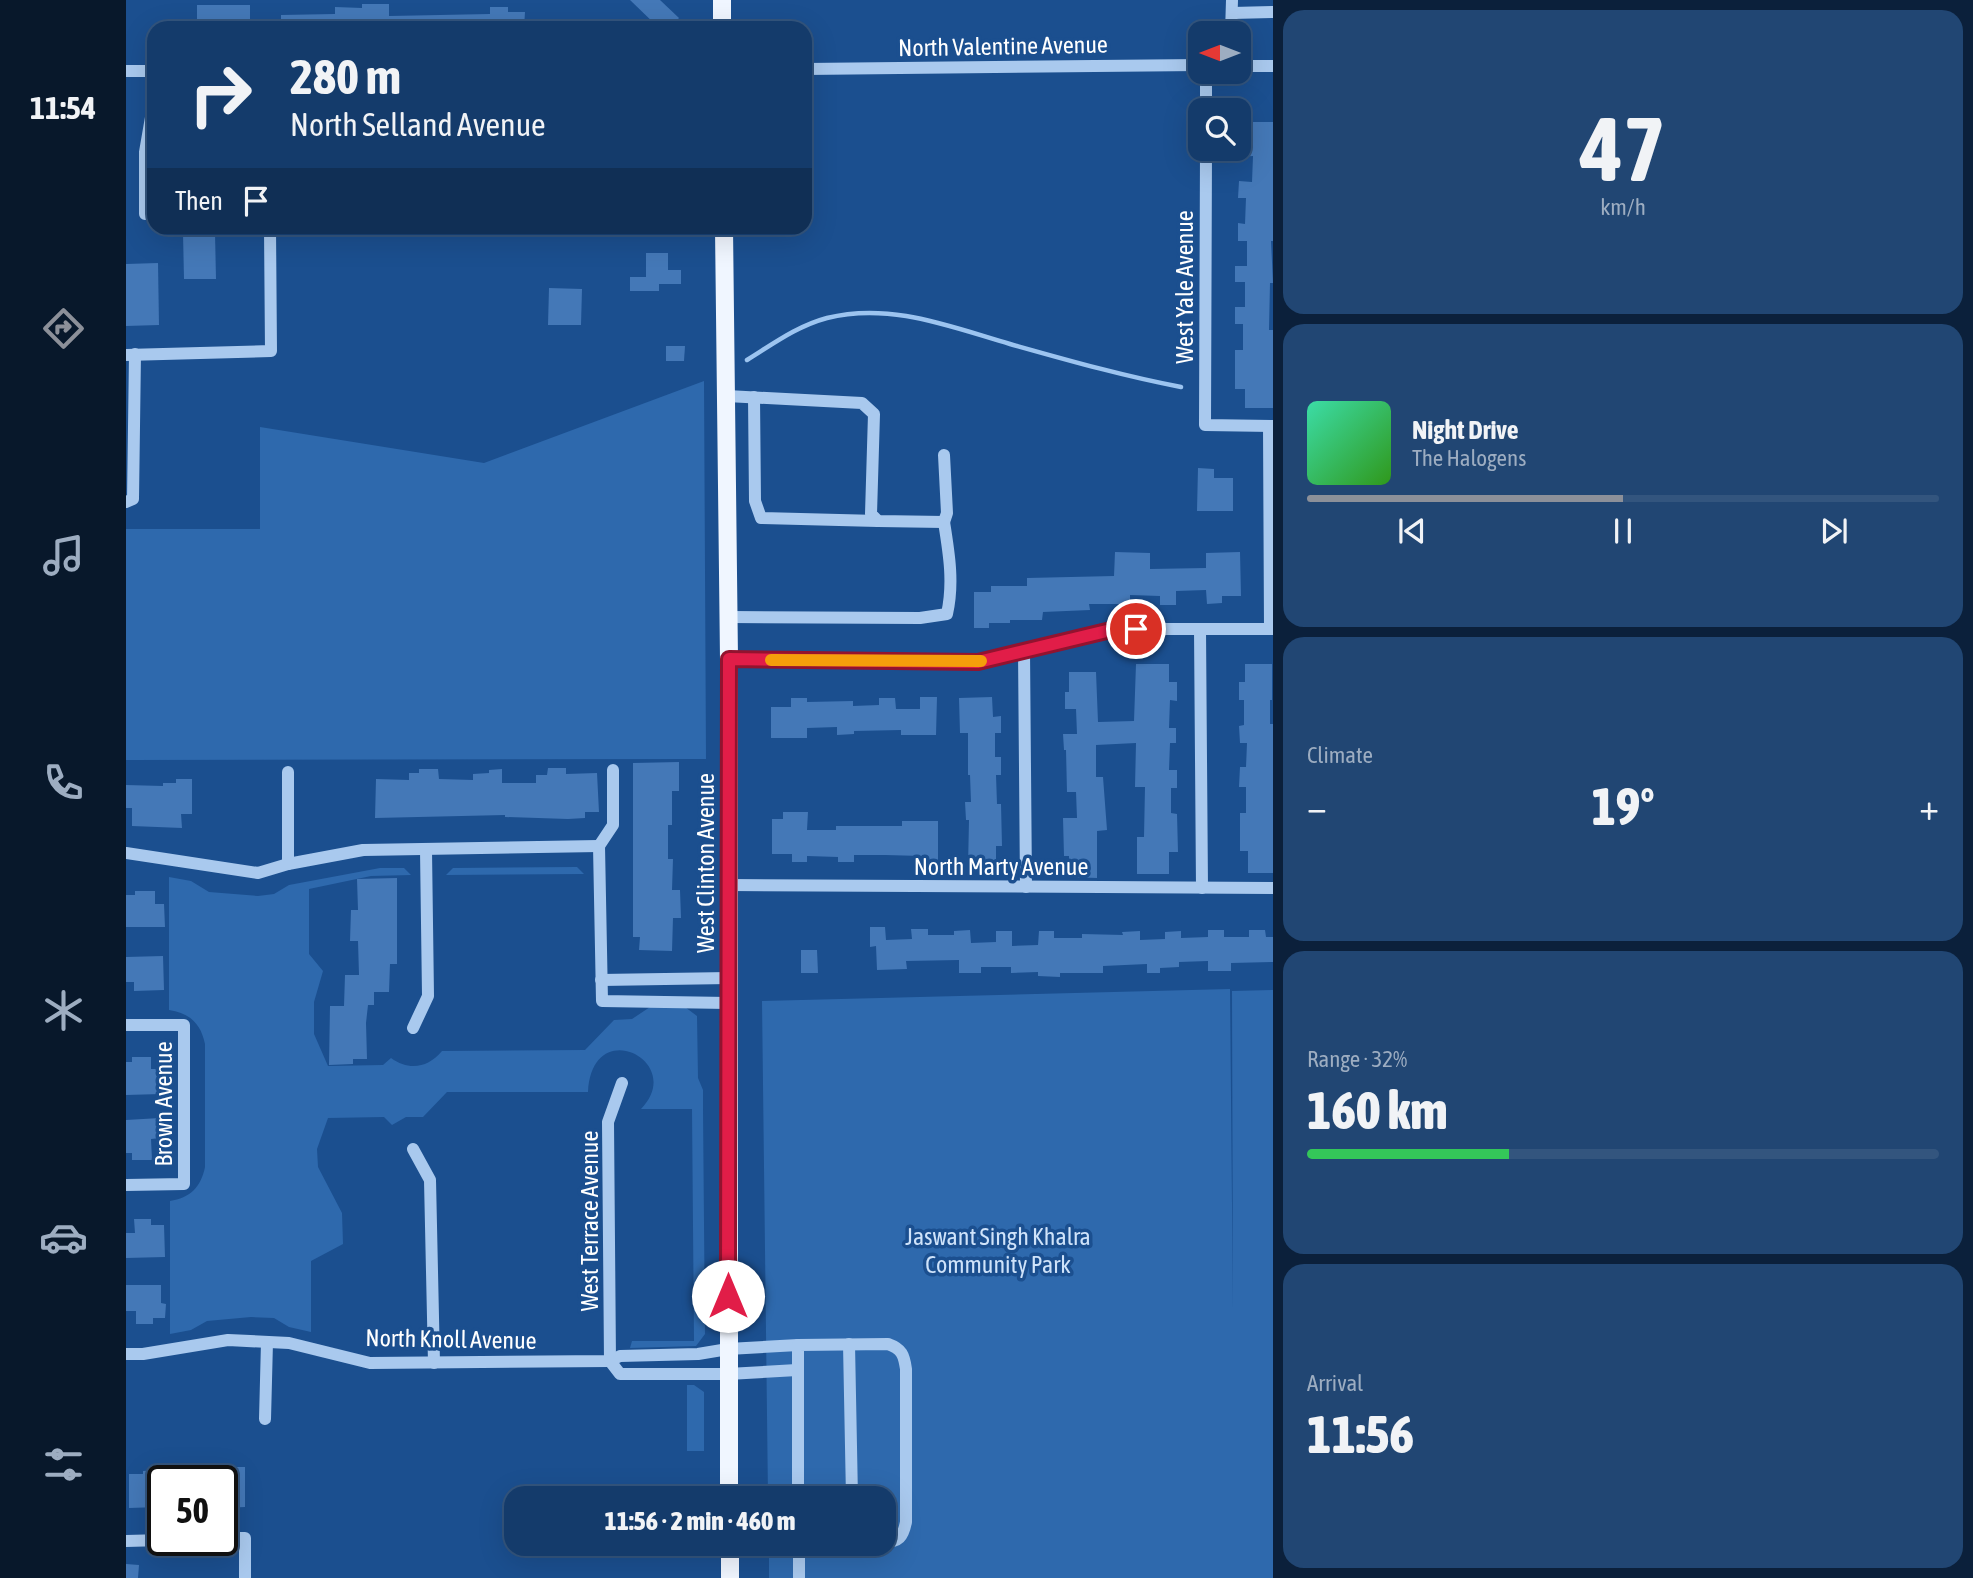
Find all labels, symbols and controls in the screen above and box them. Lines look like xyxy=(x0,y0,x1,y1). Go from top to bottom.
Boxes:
north arrow xyxy=(1188,21,1251,84)
map controls xyxy=(1188,21,1251,161)
street label: North Valentine Avenue xyxy=(898,31,1108,61)
text: 280 m xyxy=(290,48,401,104)
icon: right xyxy=(175,49,266,140)
text: 11:54 xyxy=(30,89,96,126)
text: 47 xyxy=(1580,96,1666,200)
button: search xyxy=(1188,98,1251,161)
text: North Selland Avenue xyxy=(290,106,546,143)
icon: arrive xyxy=(237,182,275,220)
text: Then xyxy=(175,186,223,216)
text: km/h xyxy=(1600,194,1646,220)
street label: West Yale Avenue xyxy=(1171,210,1198,364)
icon: directions xyxy=(39,304,88,353)
text: Night Drive xyxy=(1412,415,1519,445)
text: The Halogens xyxy=(1412,445,1526,471)
icon: previous xyxy=(1393,512,1431,550)
icon: pause xyxy=(1604,512,1642,550)
icon: next xyxy=(1815,512,1853,550)
icon: music xyxy=(39,531,88,580)
pin xyxy=(1106,599,1166,659)
icon: arrive xyxy=(1117,610,1155,648)
text: Climate xyxy=(1307,742,1373,768)
icon: phone xyxy=(39,758,88,807)
street label: West Clinton Avenue xyxy=(692,773,719,953)
text: 19° xyxy=(1591,776,1655,836)
text: − xyxy=(1307,785,1327,828)
text: + xyxy=(1919,785,1939,828)
street label: North Marty Avenue xyxy=(914,853,1088,880)
icon: climate xyxy=(39,986,88,1035)
street label: Brown Avenue xyxy=(150,1041,177,1167)
text: Range · 32% xyxy=(1307,1046,1407,1072)
text: 160 km xyxy=(1307,1080,1448,1140)
street label: West Terrace Avenue xyxy=(576,1131,603,1311)
icon: car xyxy=(39,1213,88,1262)
park label: Jaswant Singh Khalra Community Park xyxy=(905,1223,1091,1278)
position arrow xyxy=(691,1259,765,1333)
street label: North Knoll Avenue xyxy=(365,1324,537,1354)
text: Arrival xyxy=(1307,1370,1363,1396)
text: 11:56 xyxy=(1307,1404,1414,1464)
icon: filters xyxy=(39,1440,88,1489)
speed limit sign: 50 xyxy=(147,1465,238,1556)
text: 11:56 · 2 min · 460 m xyxy=(605,1506,795,1536)

